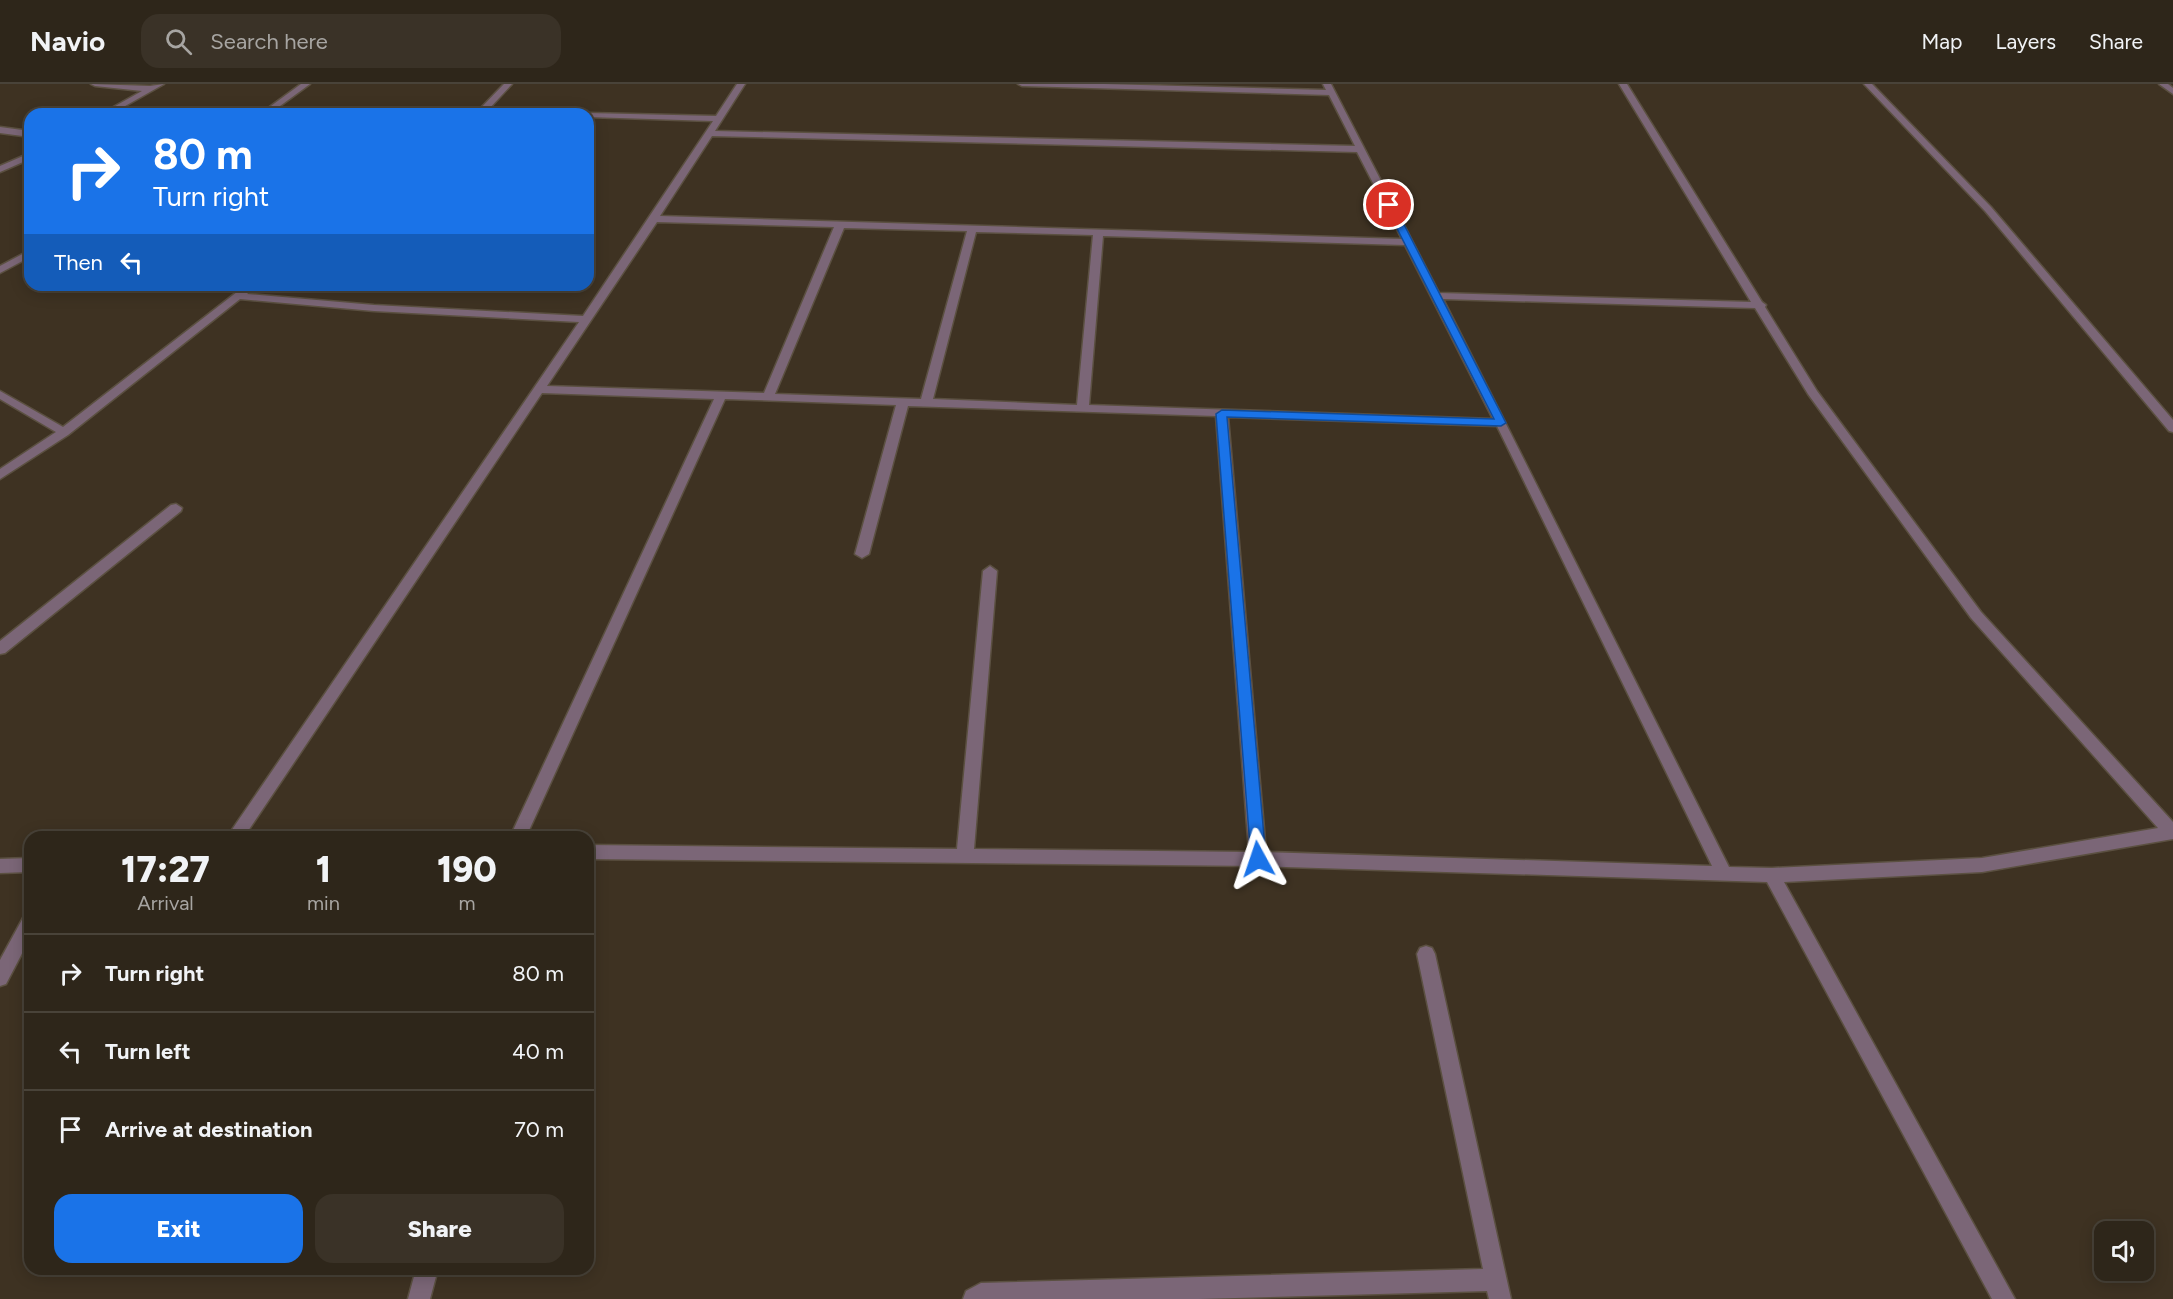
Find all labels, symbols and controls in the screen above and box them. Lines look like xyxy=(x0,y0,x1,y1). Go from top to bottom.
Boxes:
search box xyxy=(141,14,561,68)
text: Navio xyxy=(30,24,105,58)
icon: search xyxy=(162,25,195,58)
text: Search here xyxy=(210,28,328,55)
text: Map xyxy=(1922,29,1962,54)
text: Layers xyxy=(1995,29,2056,54)
text: Share xyxy=(2089,29,2143,54)
text: 80 m xyxy=(153,129,253,180)
icon: right xyxy=(54,132,132,210)
pin xyxy=(1363,179,1414,230)
text: Turn right xyxy=(153,180,269,213)
icon: arrive xyxy=(1372,188,1405,221)
icon: left xyxy=(115,246,148,279)
text: Then xyxy=(54,249,103,276)
position arrow xyxy=(1226,827,1290,891)
text: 17:27 xyxy=(121,848,210,891)
text: 1 xyxy=(316,848,331,891)
text: 190 xyxy=(437,848,497,891)
text: Arrival xyxy=(137,891,194,915)
text: min xyxy=(307,891,340,915)
text: m xyxy=(458,891,475,915)
icon: right xyxy=(54,957,87,990)
text: Turn right xyxy=(105,960,204,987)
text: 80 m xyxy=(512,960,564,987)
icon: left xyxy=(54,1035,87,1068)
text: Turn left xyxy=(105,1038,191,1065)
text: 40 m xyxy=(512,1038,564,1065)
icon: arrive xyxy=(54,1113,87,1146)
text: Arrive at destination xyxy=(105,1116,313,1143)
text: 70 m xyxy=(514,1116,564,1143)
button: Exit xyxy=(54,1194,303,1263)
button: Share xyxy=(315,1194,564,1263)
map controls xyxy=(2094,1221,2154,1281)
button: sound xyxy=(2094,1221,2154,1281)

